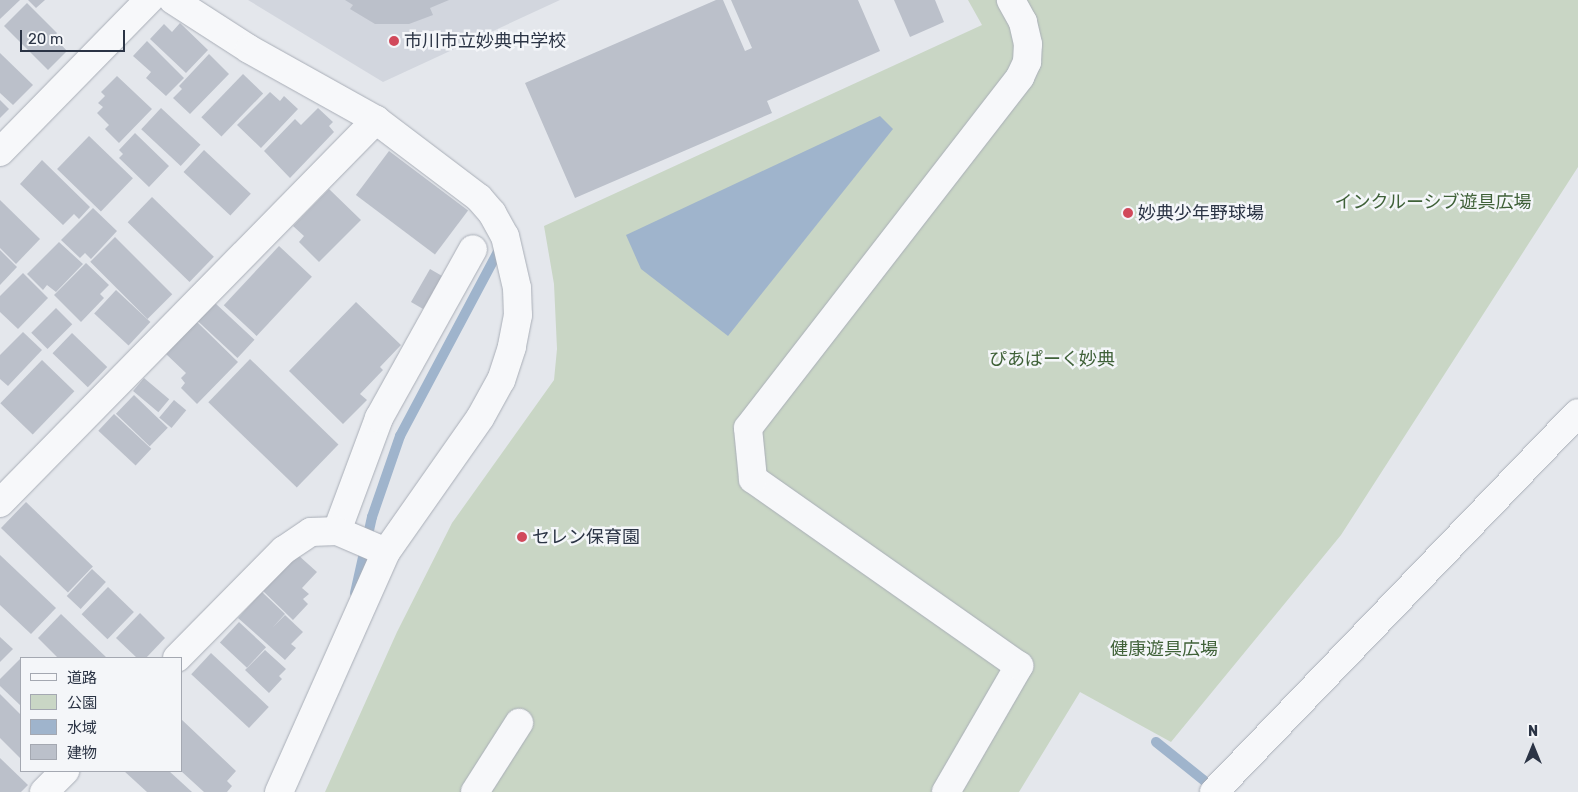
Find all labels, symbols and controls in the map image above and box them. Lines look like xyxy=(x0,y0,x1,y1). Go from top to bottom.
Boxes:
scale bar xyxy=(22,20,128,52)
text: 20 m xyxy=(28,30,63,48)
place label: 市川市立妙典中学校 xyxy=(404,30,566,52)
marker: 市川市立妙典中学校 xyxy=(388,35,400,47)
park label: インクルーシブ遊具広場 xyxy=(1334,191,1532,213)
place label: 妙典少年野球場 xyxy=(1138,202,1264,224)
marker: 妙典少年野球場 xyxy=(1122,207,1134,219)
park label: ぴあぱーく妙典 xyxy=(989,348,1115,370)
place label: セレン保育園 xyxy=(532,526,640,548)
marker: セレン保育園 xyxy=(516,531,528,543)
park label: 健康遊具広場 xyxy=(1110,638,1218,660)
legend xyxy=(20,657,182,772)
text: 道路 xyxy=(67,669,97,687)
text: 公園 xyxy=(67,694,97,712)
text: 水域 xyxy=(67,719,97,737)
north arrow xyxy=(1508,722,1558,772)
text: N xyxy=(1528,723,1538,740)
text: 建物 xyxy=(67,744,97,762)

